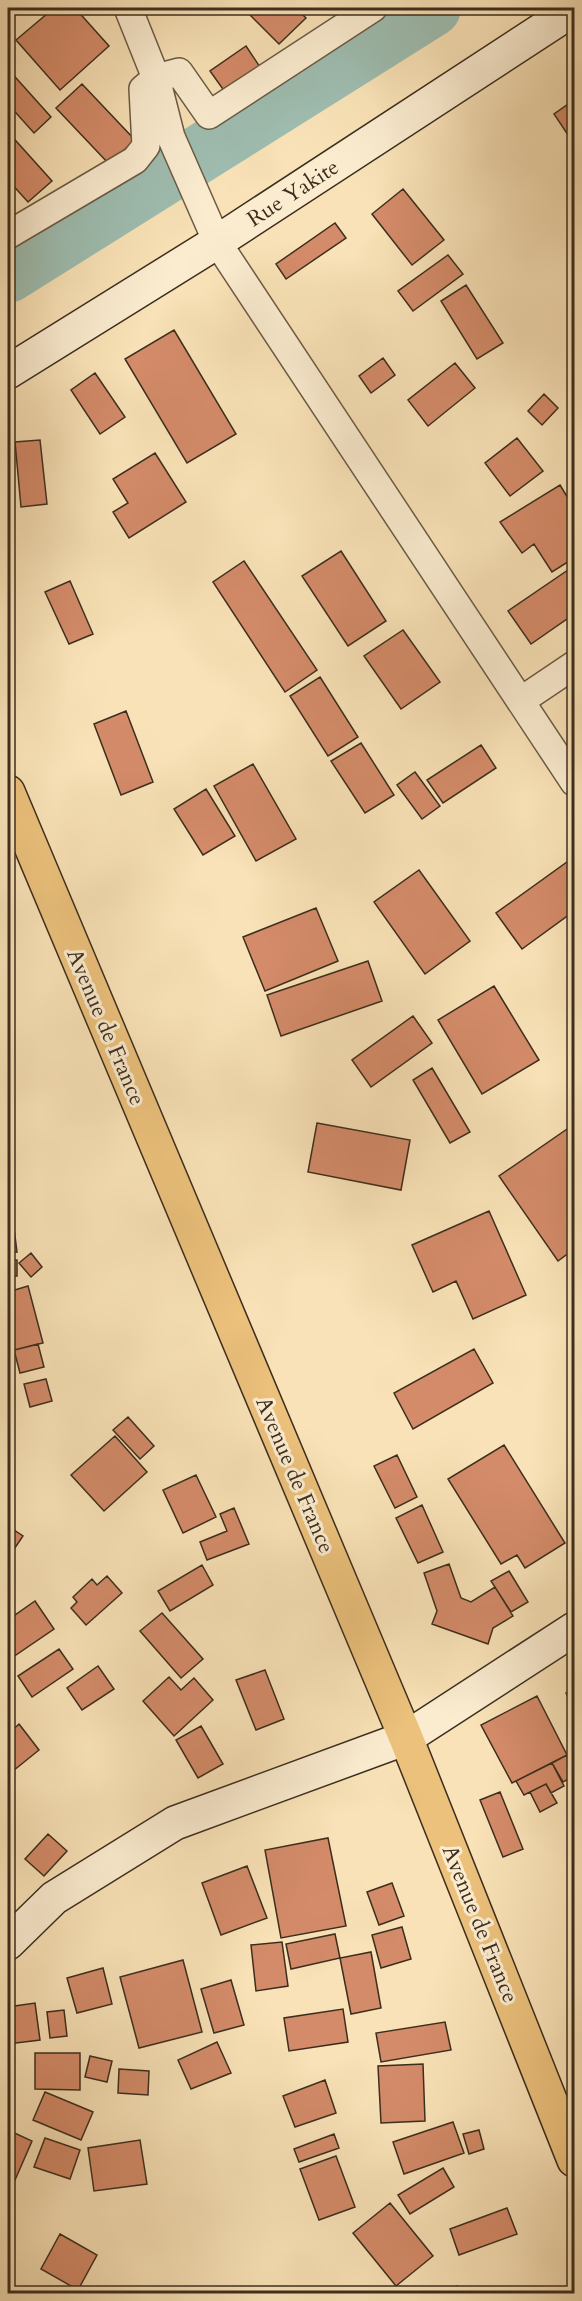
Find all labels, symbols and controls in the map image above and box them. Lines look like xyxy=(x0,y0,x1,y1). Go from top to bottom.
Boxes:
street label: Rue Yakite xyxy=(241,152,345,234)
street label: Avenue de France xyxy=(59,944,153,1110)
street label: Avenue de France xyxy=(248,1392,342,1558)
street label: Avenue de France xyxy=(435,1841,525,2007)

